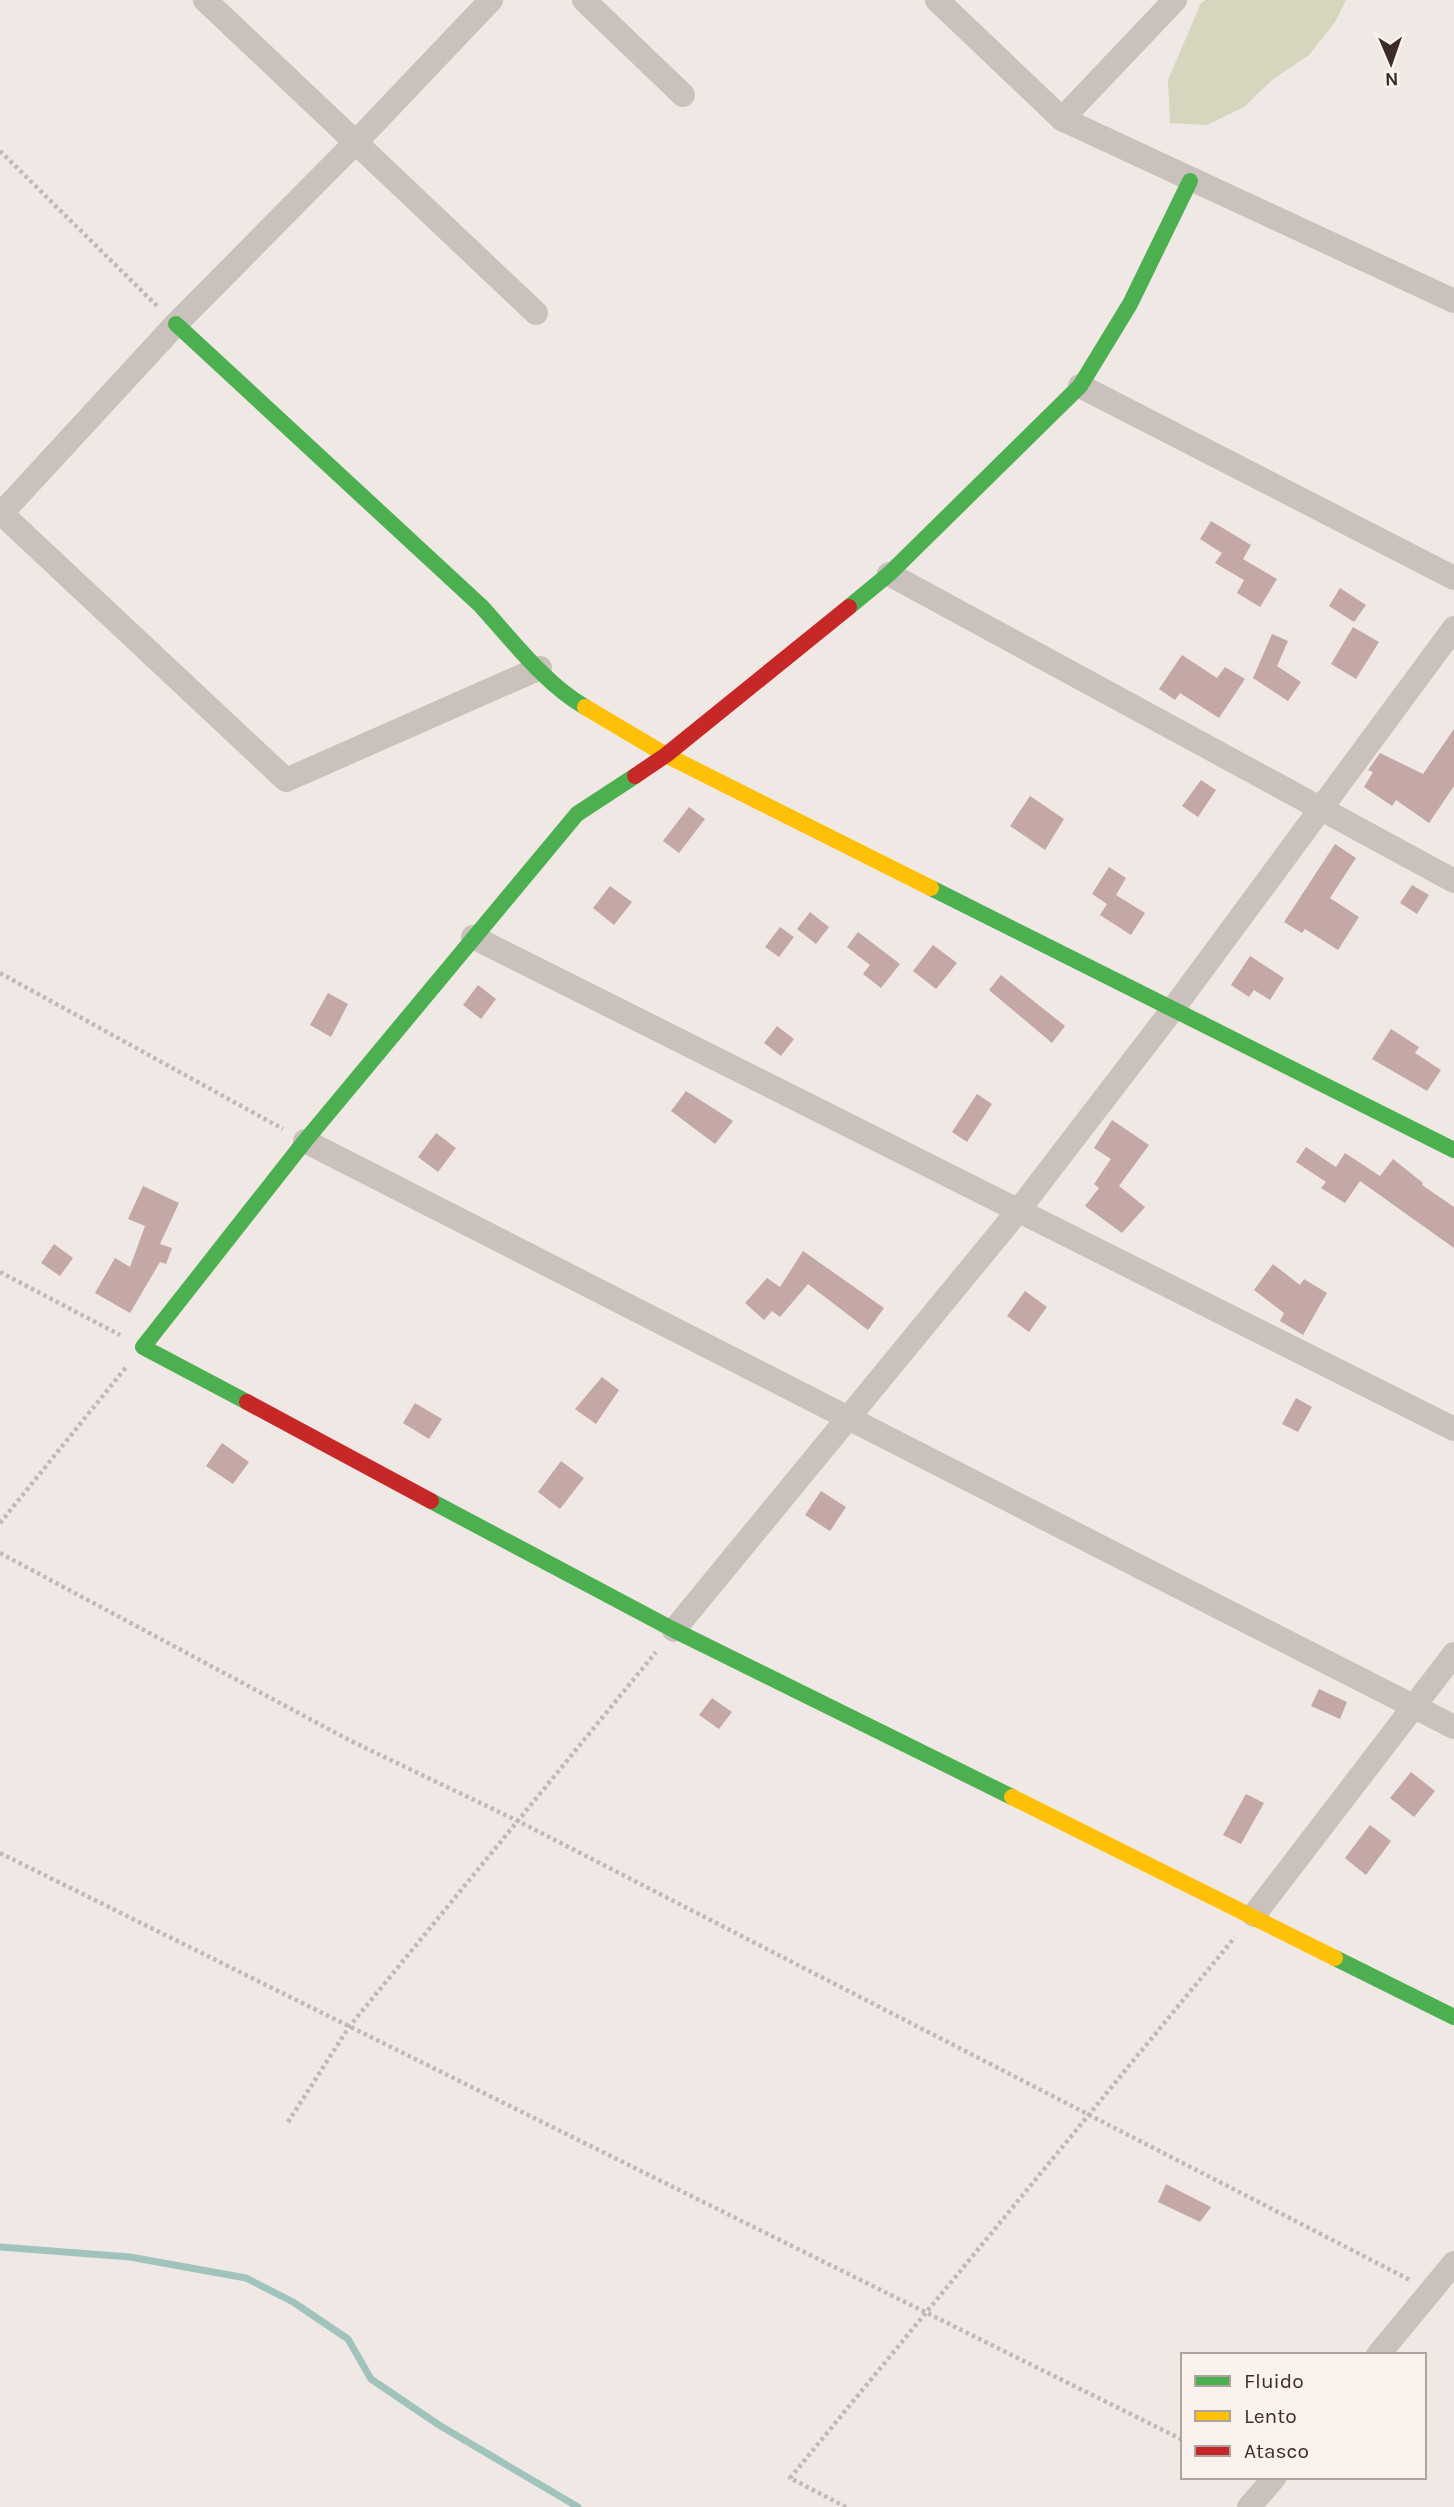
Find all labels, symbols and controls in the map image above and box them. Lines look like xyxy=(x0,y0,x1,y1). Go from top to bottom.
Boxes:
north arrow xyxy=(1356,28,1426,98)
text: N xyxy=(1384,68,1399,90)
legend xyxy=(1181,2353,1426,2479)
text: Fluido xyxy=(1244,2369,1304,2393)
text: Lento xyxy=(1244,2404,1297,2428)
text: Atasco xyxy=(1244,2439,1309,2463)

